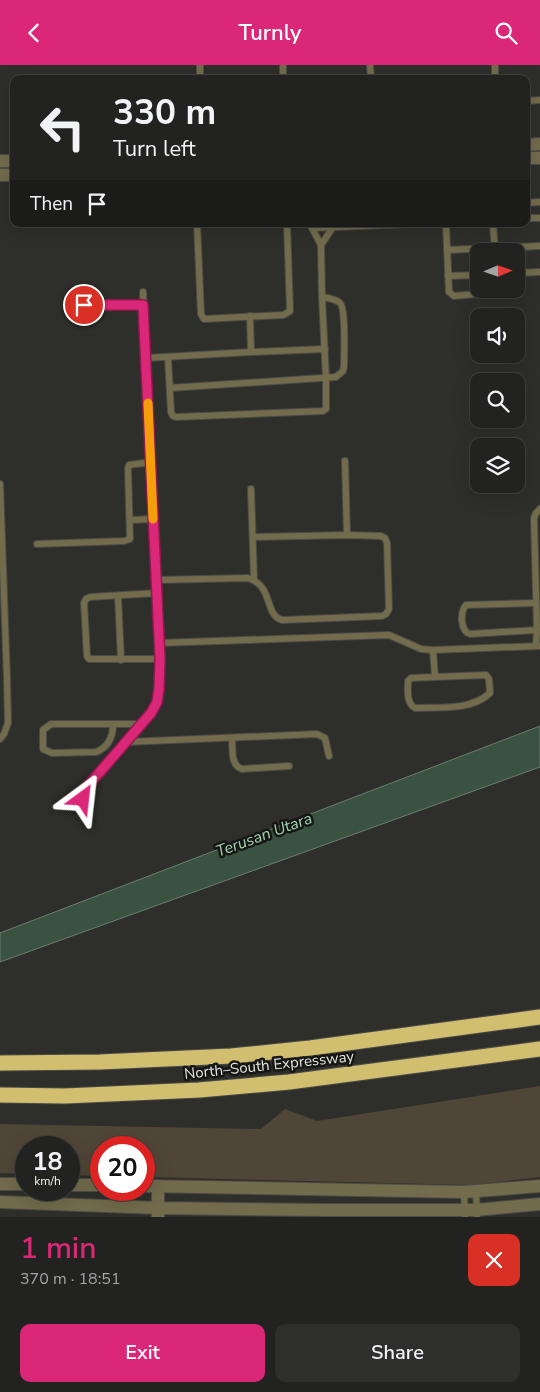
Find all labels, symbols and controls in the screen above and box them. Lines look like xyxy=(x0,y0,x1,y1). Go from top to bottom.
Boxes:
text: Turnly xyxy=(238,18,302,48)
icon: back xyxy=(20,19,48,47)
icon: search xyxy=(492,19,520,47)
text: 330 m xyxy=(113,89,216,136)
icon: left xyxy=(30,95,95,160)
text: Turn left xyxy=(113,134,196,164)
icon: arrive xyxy=(83,190,111,218)
text: Then xyxy=(30,191,73,217)
north arrow xyxy=(470,243,525,297)
map controls xyxy=(470,243,525,493)
pin xyxy=(63,284,105,326)
icon: arrive xyxy=(70,291,98,319)
button: sound xyxy=(470,308,525,363)
button: search xyxy=(470,373,525,428)
button: layers xyxy=(470,438,525,493)
position arrow xyxy=(56,772,108,824)
water label: Terusan Utara xyxy=(213,807,315,863)
street label: North–South Expressway xyxy=(183,1046,355,1084)
speed limit sign: 20 xyxy=(90,1136,155,1201)
text: 18 xyxy=(32,1145,63,1179)
text: km/h xyxy=(34,1173,61,1189)
text: 1 min xyxy=(20,1228,96,1269)
button: close xyxy=(468,1234,520,1286)
text: 370 m · 18:51 xyxy=(20,1268,121,1290)
button: Exit xyxy=(20,1324,265,1382)
button: Share xyxy=(275,1324,520,1382)

